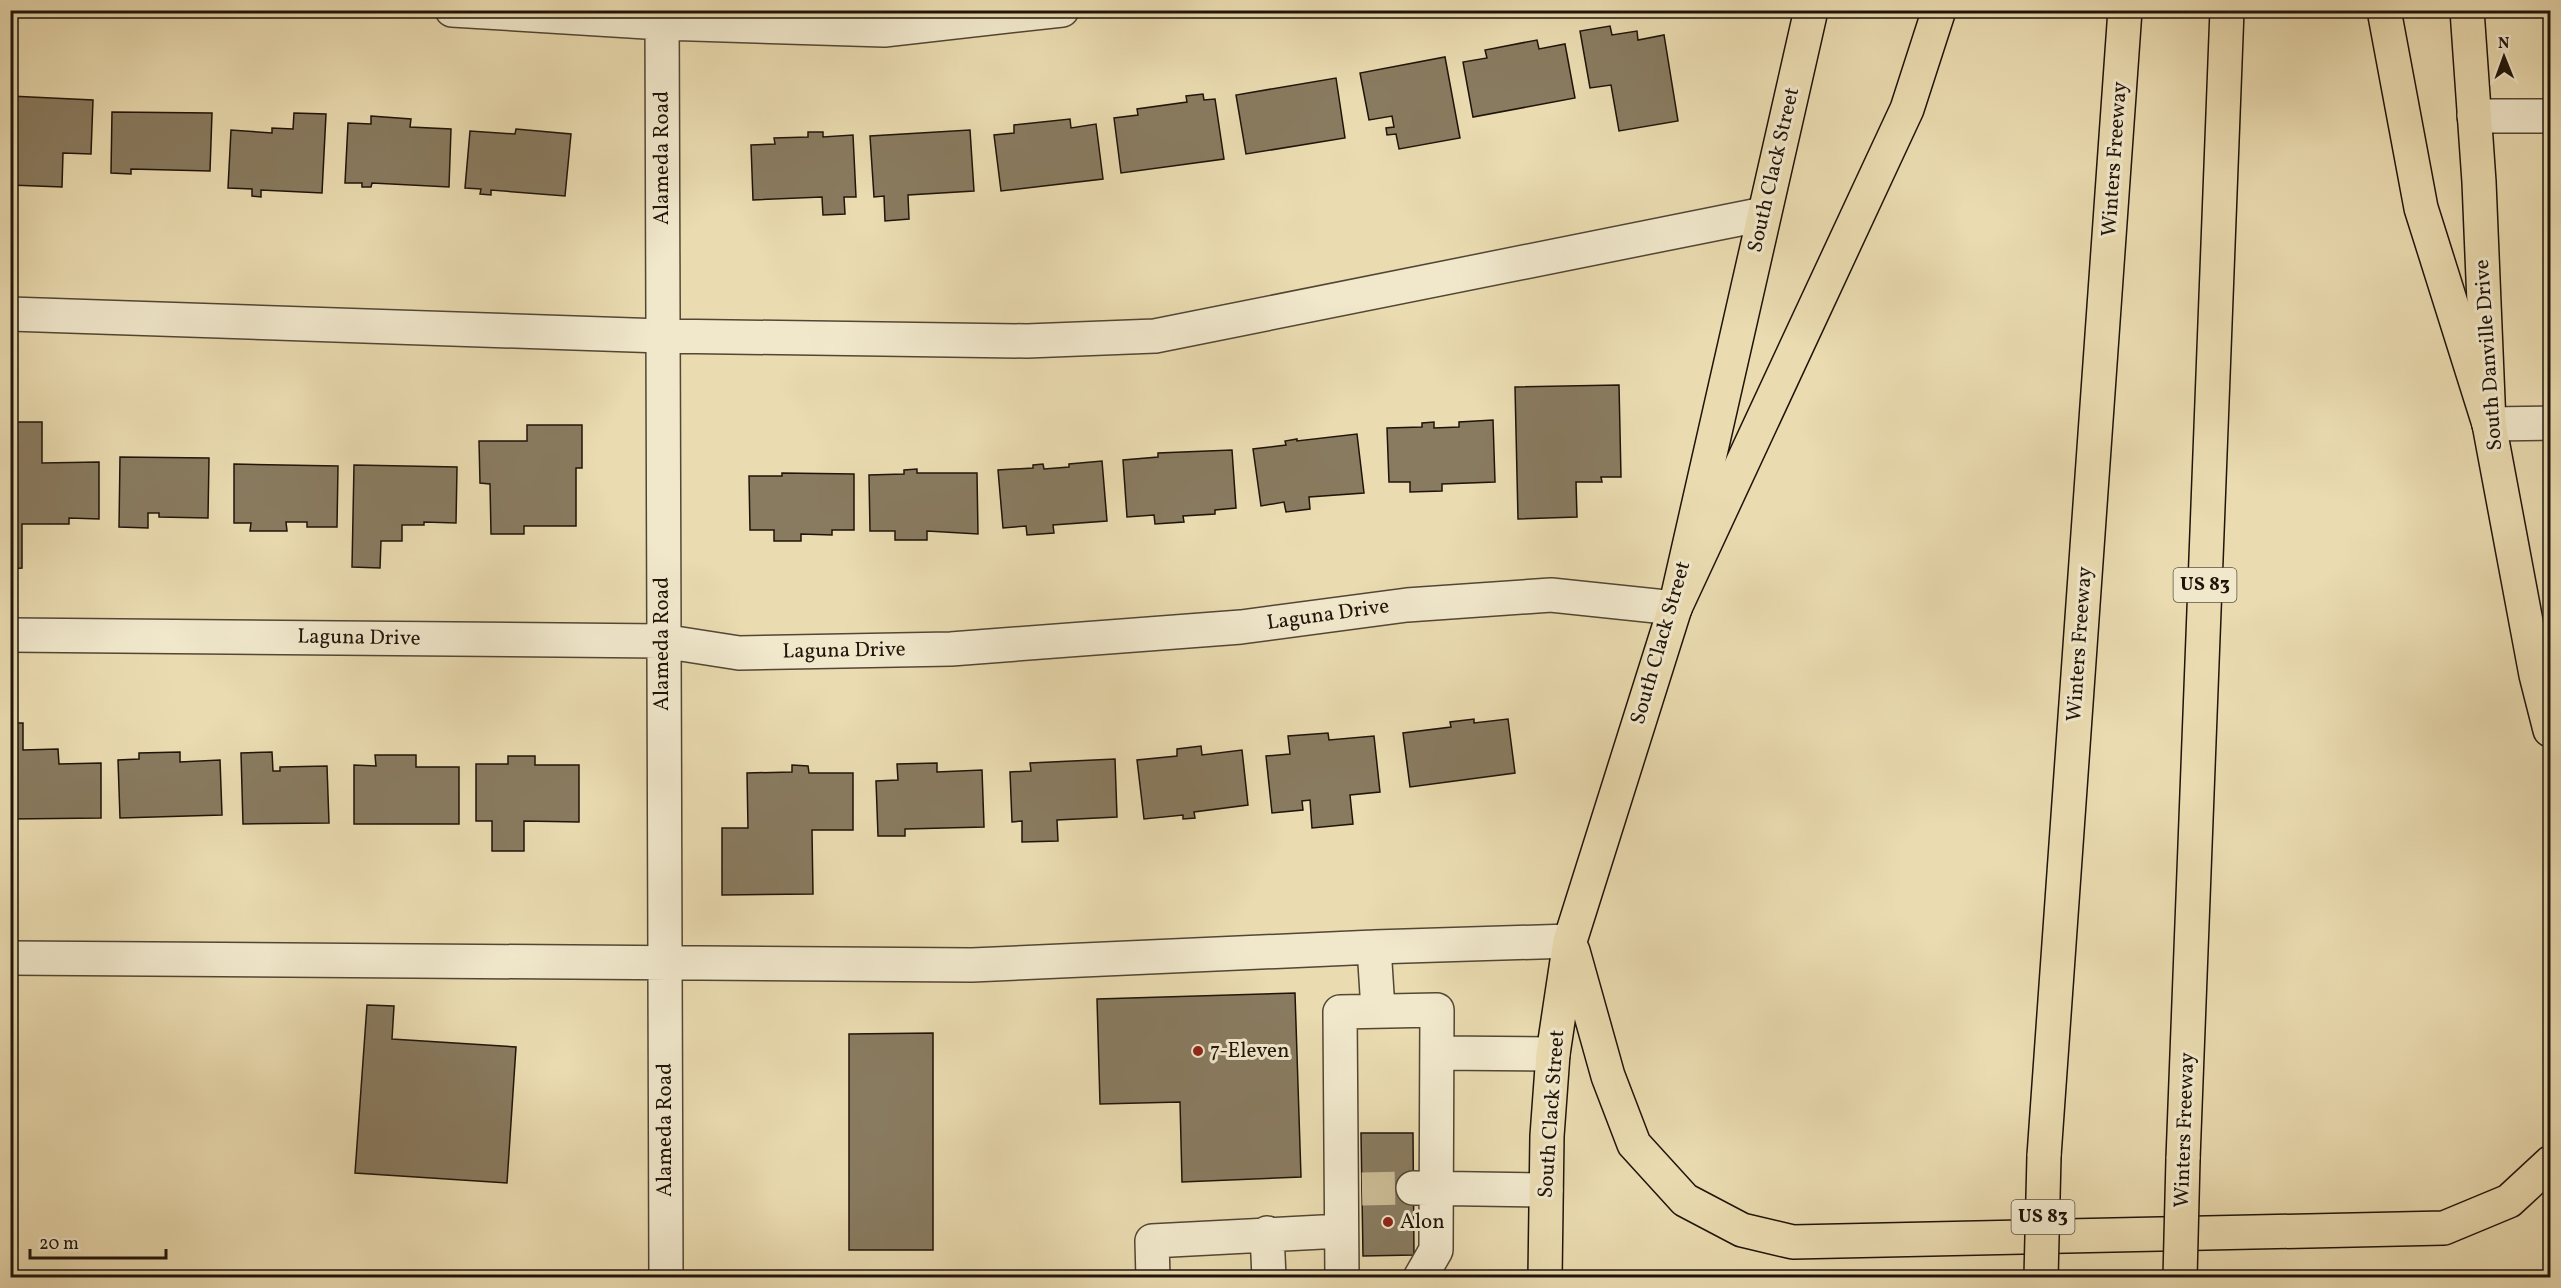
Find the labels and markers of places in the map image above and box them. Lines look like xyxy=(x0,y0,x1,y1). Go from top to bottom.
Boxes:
place label: 7-Eleven xyxy=(1210,1037,1290,1066)
marker: 7-Eleven xyxy=(1191,1044,1205,1058)
place label: Alon xyxy=(1400,1208,1445,1237)
marker: Alon xyxy=(1381,1215,1395,1229)

